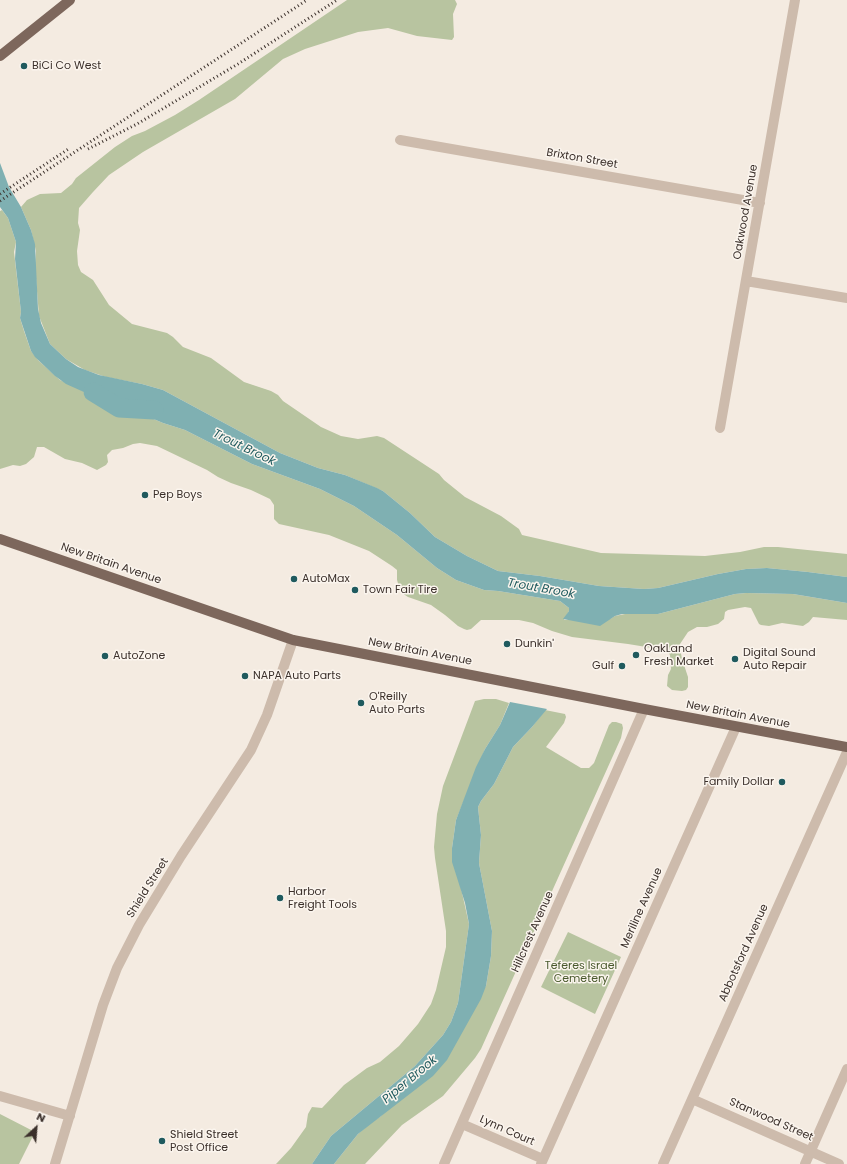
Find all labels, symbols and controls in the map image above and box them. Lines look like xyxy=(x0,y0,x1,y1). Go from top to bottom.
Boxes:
place label: BiCi Co West xyxy=(32,59,101,73)
marker: BiCi Co West xyxy=(19,61,29,71)
street label: Brixton Street xyxy=(545,146,619,172)
street label: Oakwood Avenue xyxy=(731,163,761,261)
water label: Trout Brook xyxy=(210,427,278,469)
place label: Pep Boys xyxy=(153,488,202,502)
marker: Pep Boys xyxy=(140,490,150,500)
street label: New Britain Avenue xyxy=(59,541,163,587)
place label: AutoMax xyxy=(302,572,350,586)
marker: AutoMax xyxy=(289,574,299,584)
water label: Trout Brook xyxy=(506,576,576,602)
place label: Town Fair Tire xyxy=(363,583,437,597)
marker: Town Fair Tire xyxy=(350,585,360,595)
street label: New Britain Avenue xyxy=(367,635,473,669)
place label: Dunkin' xyxy=(515,637,554,651)
marker: Dunkin' xyxy=(502,639,512,649)
place label: OakLand Fresh Market xyxy=(644,642,714,668)
place label: Digital Sound Auto Repair xyxy=(743,646,816,672)
place label: AutoZone xyxy=(113,649,165,663)
marker: OakLand Fresh Market xyxy=(631,650,641,660)
marker: AutoZone xyxy=(100,651,110,661)
marker: Digital Sound Auto Repair xyxy=(730,654,740,664)
place label: Gulf xyxy=(592,659,614,673)
marker: Gulf xyxy=(617,661,627,671)
place label: NAPA Auto Parts xyxy=(253,669,341,683)
marker: NAPA Auto Parts xyxy=(240,671,250,681)
place label: O'Reilly Auto Parts xyxy=(369,690,425,716)
marker: O'Reilly Auto Parts xyxy=(356,698,366,708)
street label: New Britain Avenue xyxy=(685,698,791,732)
place label: Family Dollar xyxy=(703,775,774,789)
marker: Family Dollar xyxy=(777,777,787,787)
street label: Shield Street xyxy=(124,856,172,920)
street label: Meriline Avenue xyxy=(618,866,666,950)
place label: Harbor Freight Tools xyxy=(288,885,357,911)
street label: Hillcrest Avenue xyxy=(509,889,557,975)
marker: Harbor Freight Tools xyxy=(275,893,285,903)
street label: Abbotsford Avenue xyxy=(717,902,771,1004)
park label: Teferes Israel Cemetery xyxy=(545,959,617,985)
water label: Piper Brook xyxy=(380,1053,440,1107)
street label: Stanwood Street xyxy=(727,1096,815,1144)
north arrow xyxy=(16,1108,56,1148)
text: N xyxy=(34,1108,48,1126)
street label: Lynn Court xyxy=(478,1113,536,1149)
place label: Shield Street Post Office xyxy=(170,1128,238,1154)
marker: Shield Street Post Office xyxy=(157,1136,167,1146)

